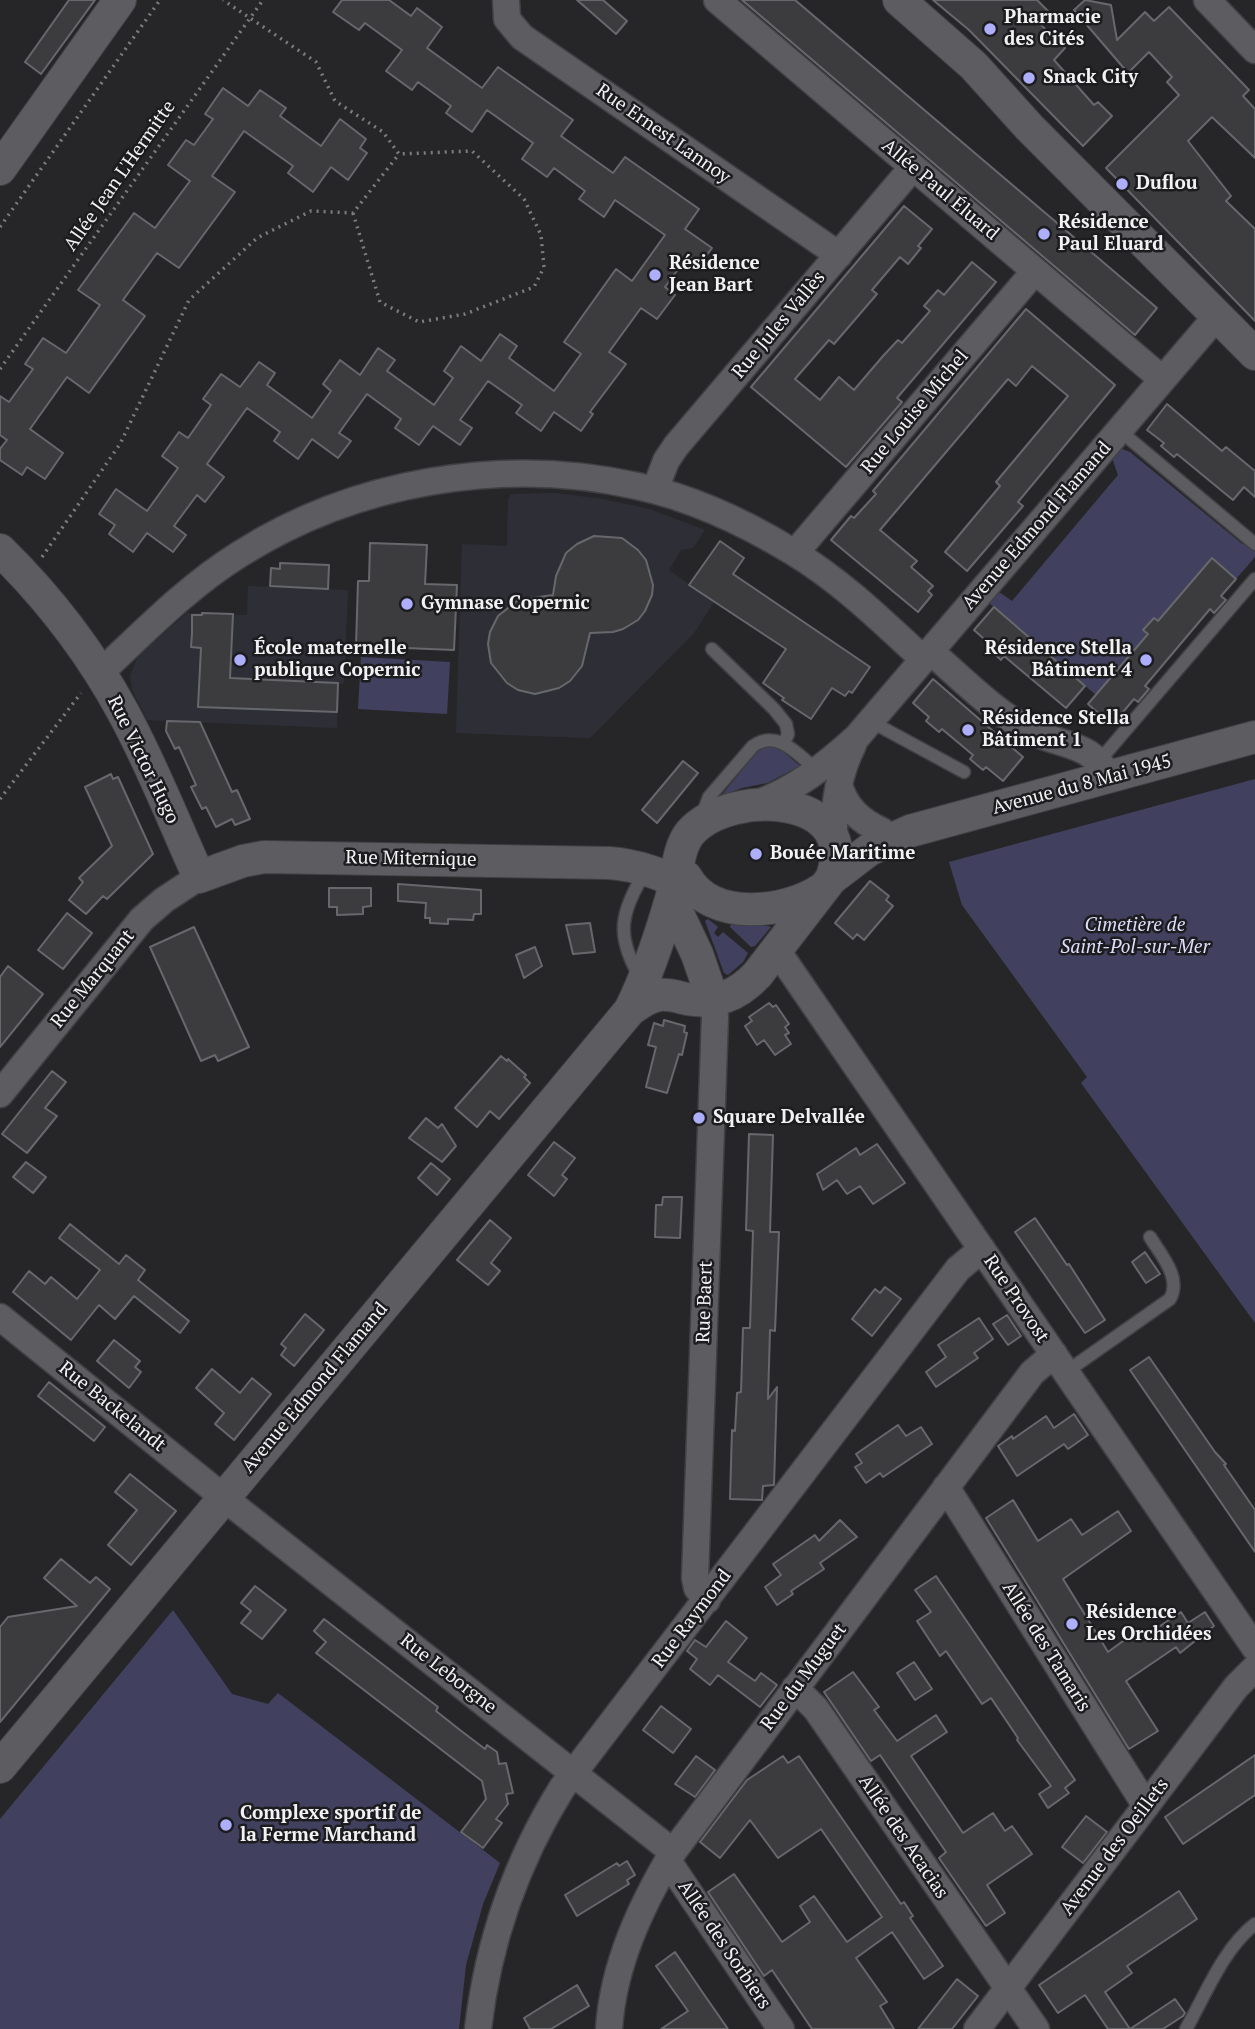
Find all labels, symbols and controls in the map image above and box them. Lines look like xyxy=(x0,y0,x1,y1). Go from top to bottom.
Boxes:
place label: Pharmacie des Cités xyxy=(1004,7,1101,51)
marker: Pharmacie des Cités xyxy=(982,21,998,37)
place label: Snack City xyxy=(1043,67,1138,89)
marker: Snack City xyxy=(1021,70,1037,86)
street label: Rue Ernest Lannoy xyxy=(591,79,735,189)
street label: Allée Jean L'Hermitte xyxy=(59,96,181,256)
street label: Allée Paul Éluard xyxy=(877,135,1003,245)
place label: Duflou xyxy=(1136,173,1198,195)
marker: Duflou xyxy=(1114,176,1130,192)
place label: Résidence Paul Eluard xyxy=(1058,212,1164,256)
marker: Résidence Paul Eluard xyxy=(1036,226,1052,242)
place label: Résidence Jean Bart xyxy=(669,253,760,297)
marker: Résidence Jean Bart xyxy=(647,267,663,283)
street label: Rue Jules Vallès xyxy=(728,267,830,383)
street label: Rue Louise Michel xyxy=(857,345,973,479)
street label: Avenue Edmond Flamand xyxy=(958,437,1116,615)
place label: Gymnase Copernic xyxy=(421,593,590,615)
marker: Gymnase Copernic xyxy=(399,596,415,612)
place label: École maternelle publique Copernic xyxy=(254,638,420,682)
place label: Résidence Stella Bâtiment 4 xyxy=(984,638,1132,682)
marker: École maternelle publique Copernic xyxy=(232,652,248,668)
marker: Résidence Stella Bâtiment 4 xyxy=(1138,652,1154,668)
street label: Rue Victor Hugo xyxy=(102,692,184,828)
place label: Résidence Stella Bâtiment 1 xyxy=(982,708,1130,752)
marker: Résidence Stella Bâtiment 1 xyxy=(960,722,976,738)
street label: Avenue du 8 Mai 1945 xyxy=(990,750,1174,820)
place label: Bouée Maritime xyxy=(770,843,915,865)
street label: Rue Miternique xyxy=(345,846,477,872)
marker: Bouée Maritime xyxy=(748,846,764,862)
park label: Cimetière de Saint-Pol-sur-Mer xyxy=(1060,915,1210,959)
street label: Rue Marquant xyxy=(46,925,140,1033)
place label: Square Delvallée xyxy=(713,1107,865,1129)
marker: Square Delvallée xyxy=(691,1110,707,1126)
street label: Rue Provost xyxy=(978,1251,1054,1347)
street label: Rue Baert xyxy=(692,1260,718,1344)
street label: Avenue Edmond Flamand xyxy=(237,1298,393,1478)
street label: Rue Backelandt xyxy=(54,1357,170,1457)
street label: Rue Raymond xyxy=(648,1565,736,1673)
street label: Allée des Tamaris xyxy=(997,1578,1095,1716)
place label: Résidence Les Orchidées xyxy=(1086,1602,1212,1646)
marker: Résidence Les Orchidées xyxy=(1064,1616,1080,1632)
street label: Rue du Muguet xyxy=(756,1619,852,1735)
street label: Rue Leborgne xyxy=(395,1629,501,1719)
street label: Allée des Acacias xyxy=(853,1771,953,1903)
street label: Avenue des Oeillets xyxy=(1056,1774,1174,1920)
place label: Complexe sportif de la Ferme Marchand xyxy=(240,1803,422,1847)
marker: Complexe sportif de la Ferme Marchand xyxy=(218,1817,234,1833)
street label: Allée des Sorbiers xyxy=(673,1876,775,2014)

